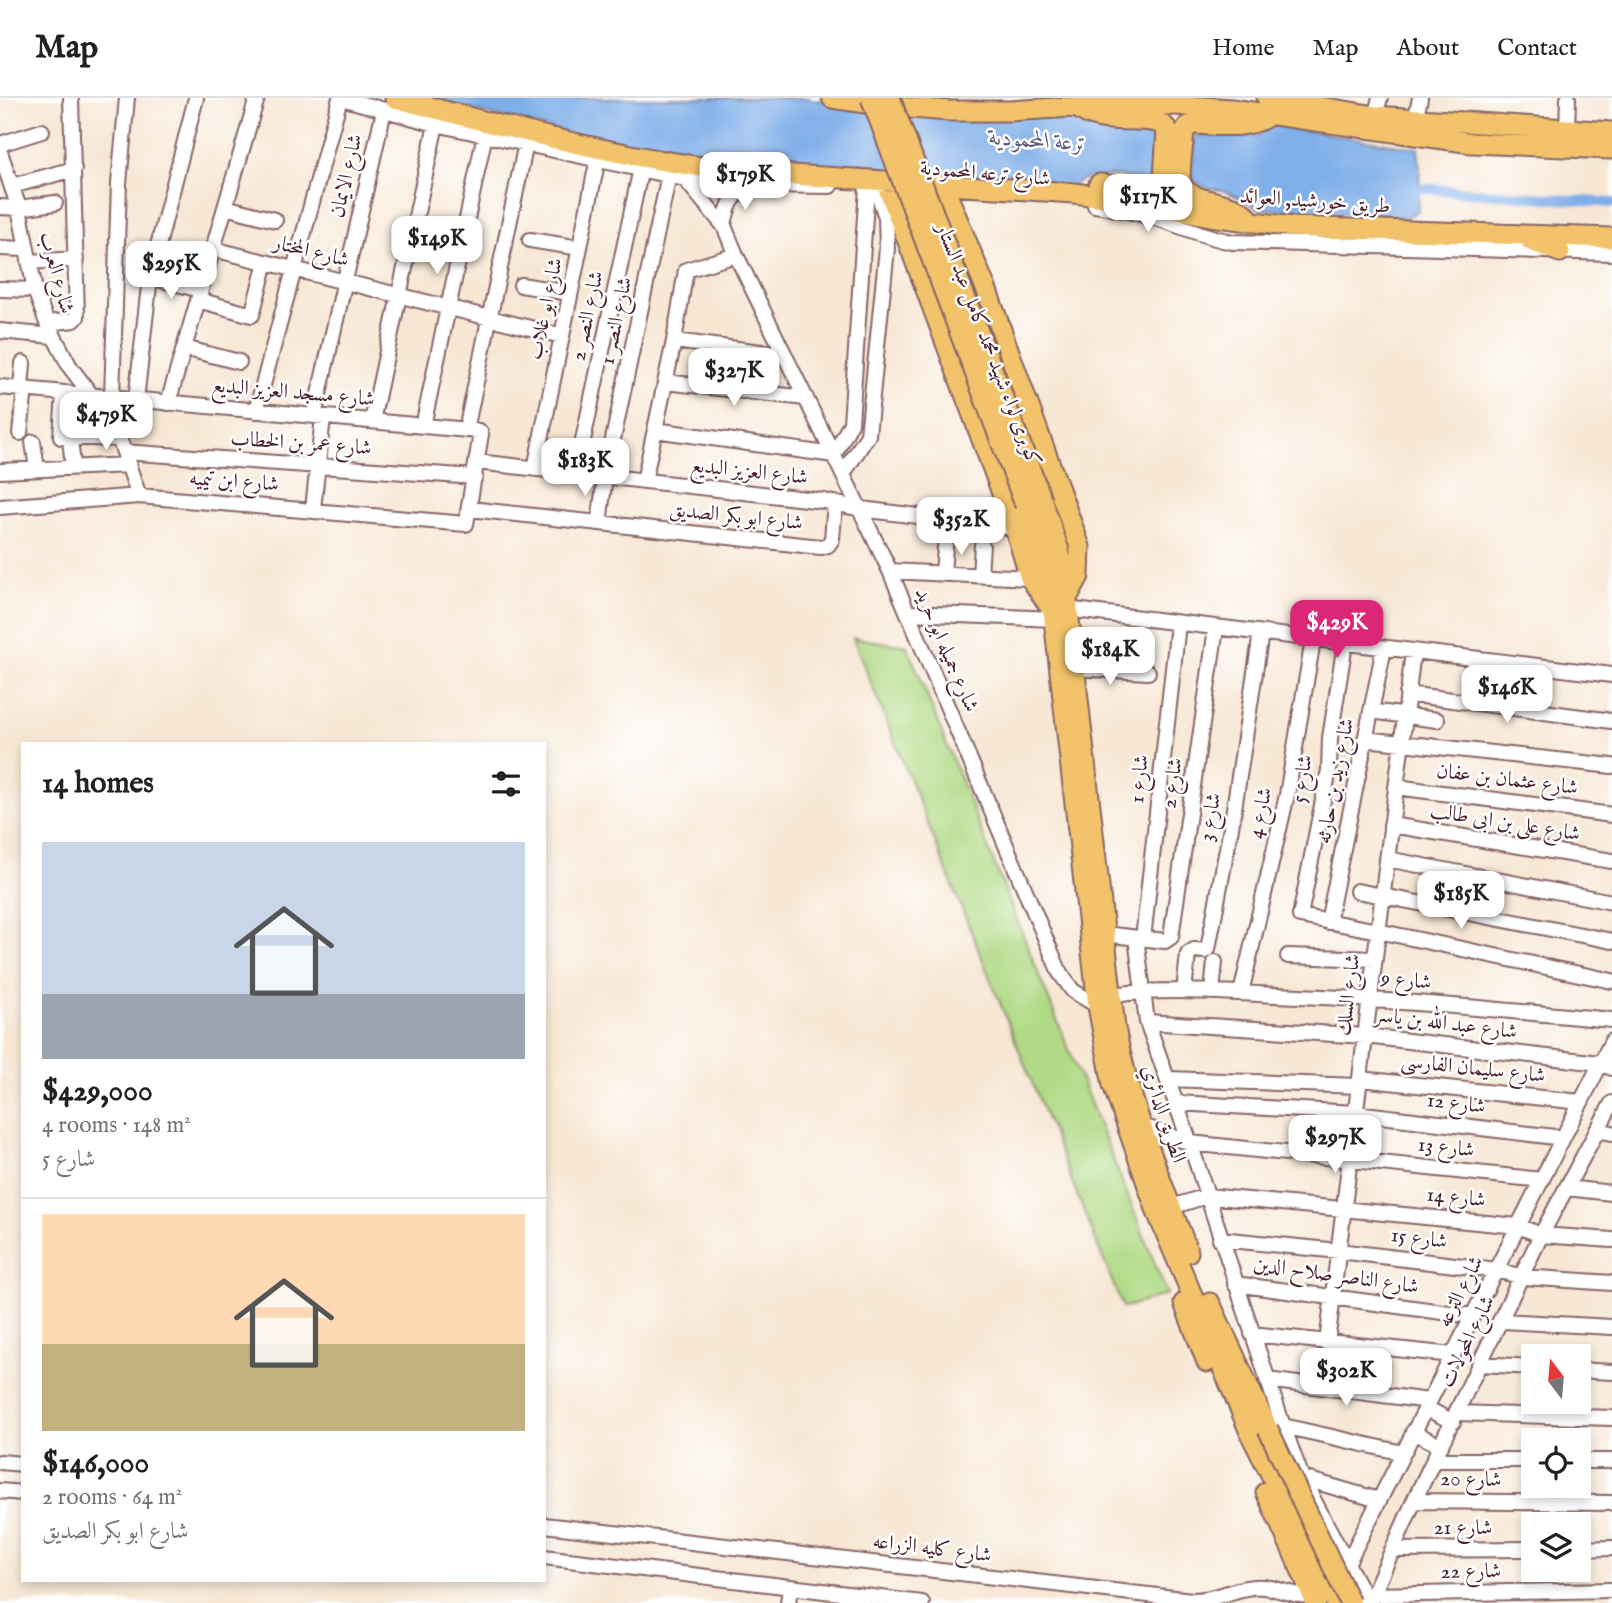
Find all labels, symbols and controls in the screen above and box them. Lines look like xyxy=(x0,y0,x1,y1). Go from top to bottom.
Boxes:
text: Map xyxy=(35,27,98,69)
text: Home xyxy=(1212,33,1275,64)
text: Map xyxy=(1313,33,1359,64)
text: About xyxy=(1397,33,1459,64)
text: Contact xyxy=(1497,33,1577,64)
water label: ترعة المحمودية xyxy=(986,123,1088,159)
street label: شارع الايمان xyxy=(324,131,373,221)
pin: $179K xyxy=(696,152,794,212)
street label: شارع ترعه المحمودية xyxy=(918,155,1051,196)
text: $179K xyxy=(716,160,774,189)
pin: $117K xyxy=(1099,174,1197,234)
text: $117K xyxy=(1119,182,1177,211)
street label: طريق خورشيد, العوائد xyxy=(1239,183,1391,221)
pin: $149K xyxy=(388,216,486,276)
street label: كوبرى لواء شهيد محمد كامل عبد الستار xyxy=(928,218,1047,470)
text: $149K xyxy=(407,224,467,253)
street label: شارع العرب xyxy=(29,229,80,318)
street label: شارع المختار xyxy=(268,229,352,277)
pin: $295K xyxy=(122,242,220,301)
text: $295K xyxy=(142,249,200,278)
street label: شارع ابو غلاب xyxy=(522,256,573,363)
street label: شارع النصر 2 xyxy=(565,269,614,364)
street label: شارع النصر 1 xyxy=(595,275,642,368)
pin: $327K xyxy=(685,348,783,408)
text: $327K xyxy=(704,356,764,385)
street label: شارع مسجد العزيز البديع xyxy=(210,372,376,418)
pin: $479K xyxy=(57,392,155,452)
text: $479K xyxy=(76,400,136,429)
street label: شارع عمر بن الخطاب xyxy=(229,426,373,465)
pin: $183K xyxy=(536,438,634,498)
text: $183K xyxy=(557,446,613,475)
street label: شارع العزيز البديع xyxy=(688,452,809,496)
street label: شارع ابن تيميه xyxy=(188,465,280,502)
street label: شارع ابو بكر الصديق xyxy=(668,497,804,540)
pin: $352K xyxy=(912,498,1010,557)
text: $352K xyxy=(932,505,990,534)
street label: شارع جميله ابو حريد xyxy=(905,584,984,718)
pin: $429K xyxy=(1288,601,1386,660)
text: $429K xyxy=(1306,608,1368,637)
pin: $184K xyxy=(1061,628,1159,687)
text: $184K xyxy=(1081,635,1139,664)
pin: $146K xyxy=(1458,666,1556,725)
text: $146K xyxy=(1478,673,1536,702)
street label: شارع زيد بن حارثه xyxy=(1311,716,1364,847)
street label: شارع 1 xyxy=(1124,753,1159,805)
street label: شارع 5 xyxy=(1286,753,1323,805)
street label: شارع 2 xyxy=(1156,756,1193,811)
street label: شارع عثمان بن عفان xyxy=(1434,758,1579,805)
text: 14 homes xyxy=(42,765,154,803)
icon: filters xyxy=(487,765,525,803)
street label: شارع 4 xyxy=(1242,785,1282,842)
street label: شارع 3 xyxy=(1193,791,1231,844)
street label: شارع على بن ابى طالب xyxy=(1428,798,1582,851)
pin: $185K xyxy=(1412,872,1510,931)
text: $185K xyxy=(1433,879,1489,908)
icon: home xyxy=(221,888,347,1014)
street label: شارع السلك xyxy=(1331,952,1370,1038)
street label: شارع 9 xyxy=(1379,965,1432,1000)
street label: شارع عبد الله بن ياسر xyxy=(1371,997,1519,1049)
street label: شارع سليمان الفارسى xyxy=(1399,1048,1547,1093)
street label: الطريق الدائري xyxy=(1134,1062,1192,1167)
text: $429,000 xyxy=(42,1073,153,1111)
street label: شارع 12 xyxy=(1425,1087,1487,1124)
text: 4 rooms · 148 m² xyxy=(42,1111,191,1140)
pin: $297K xyxy=(1286,1116,1384,1175)
text: $297K xyxy=(1305,1123,1365,1152)
street label: شارع 13 xyxy=(1416,1132,1476,1167)
text: شارع 5 xyxy=(42,1145,95,1174)
street label: شارع 14 xyxy=(1425,1181,1487,1218)
street label: شارع 15 xyxy=(1389,1222,1449,1259)
street label: شارع الناصر صلاح الدين xyxy=(1251,1251,1420,1305)
street label: شارع الترعه xyxy=(1432,1252,1493,1334)
icon: home xyxy=(221,1260,347,1386)
street label: شارع المحولات xyxy=(1434,1292,1505,1394)
north arrow xyxy=(1521,1344,1591,1414)
map controls xyxy=(1521,1344,1591,1582)
pin: $302K xyxy=(1297,1348,1395,1408)
text: $302K xyxy=(1316,1356,1376,1385)
button: locate xyxy=(1521,1428,1591,1498)
text: $146,000 xyxy=(42,1445,149,1483)
street label: شارع 20 xyxy=(1440,1466,1502,1497)
text: 2 rooms · 64 m² xyxy=(42,1483,182,1512)
button: layers xyxy=(1521,1512,1591,1582)
street label: شارع 21 xyxy=(1434,1515,1492,1545)
text: شارع ابو بكر الصديق xyxy=(42,1517,189,1546)
street label: شارع كليه الزراعه xyxy=(871,1528,993,1573)
street label: شارع 22 xyxy=(1440,1558,1502,1589)

